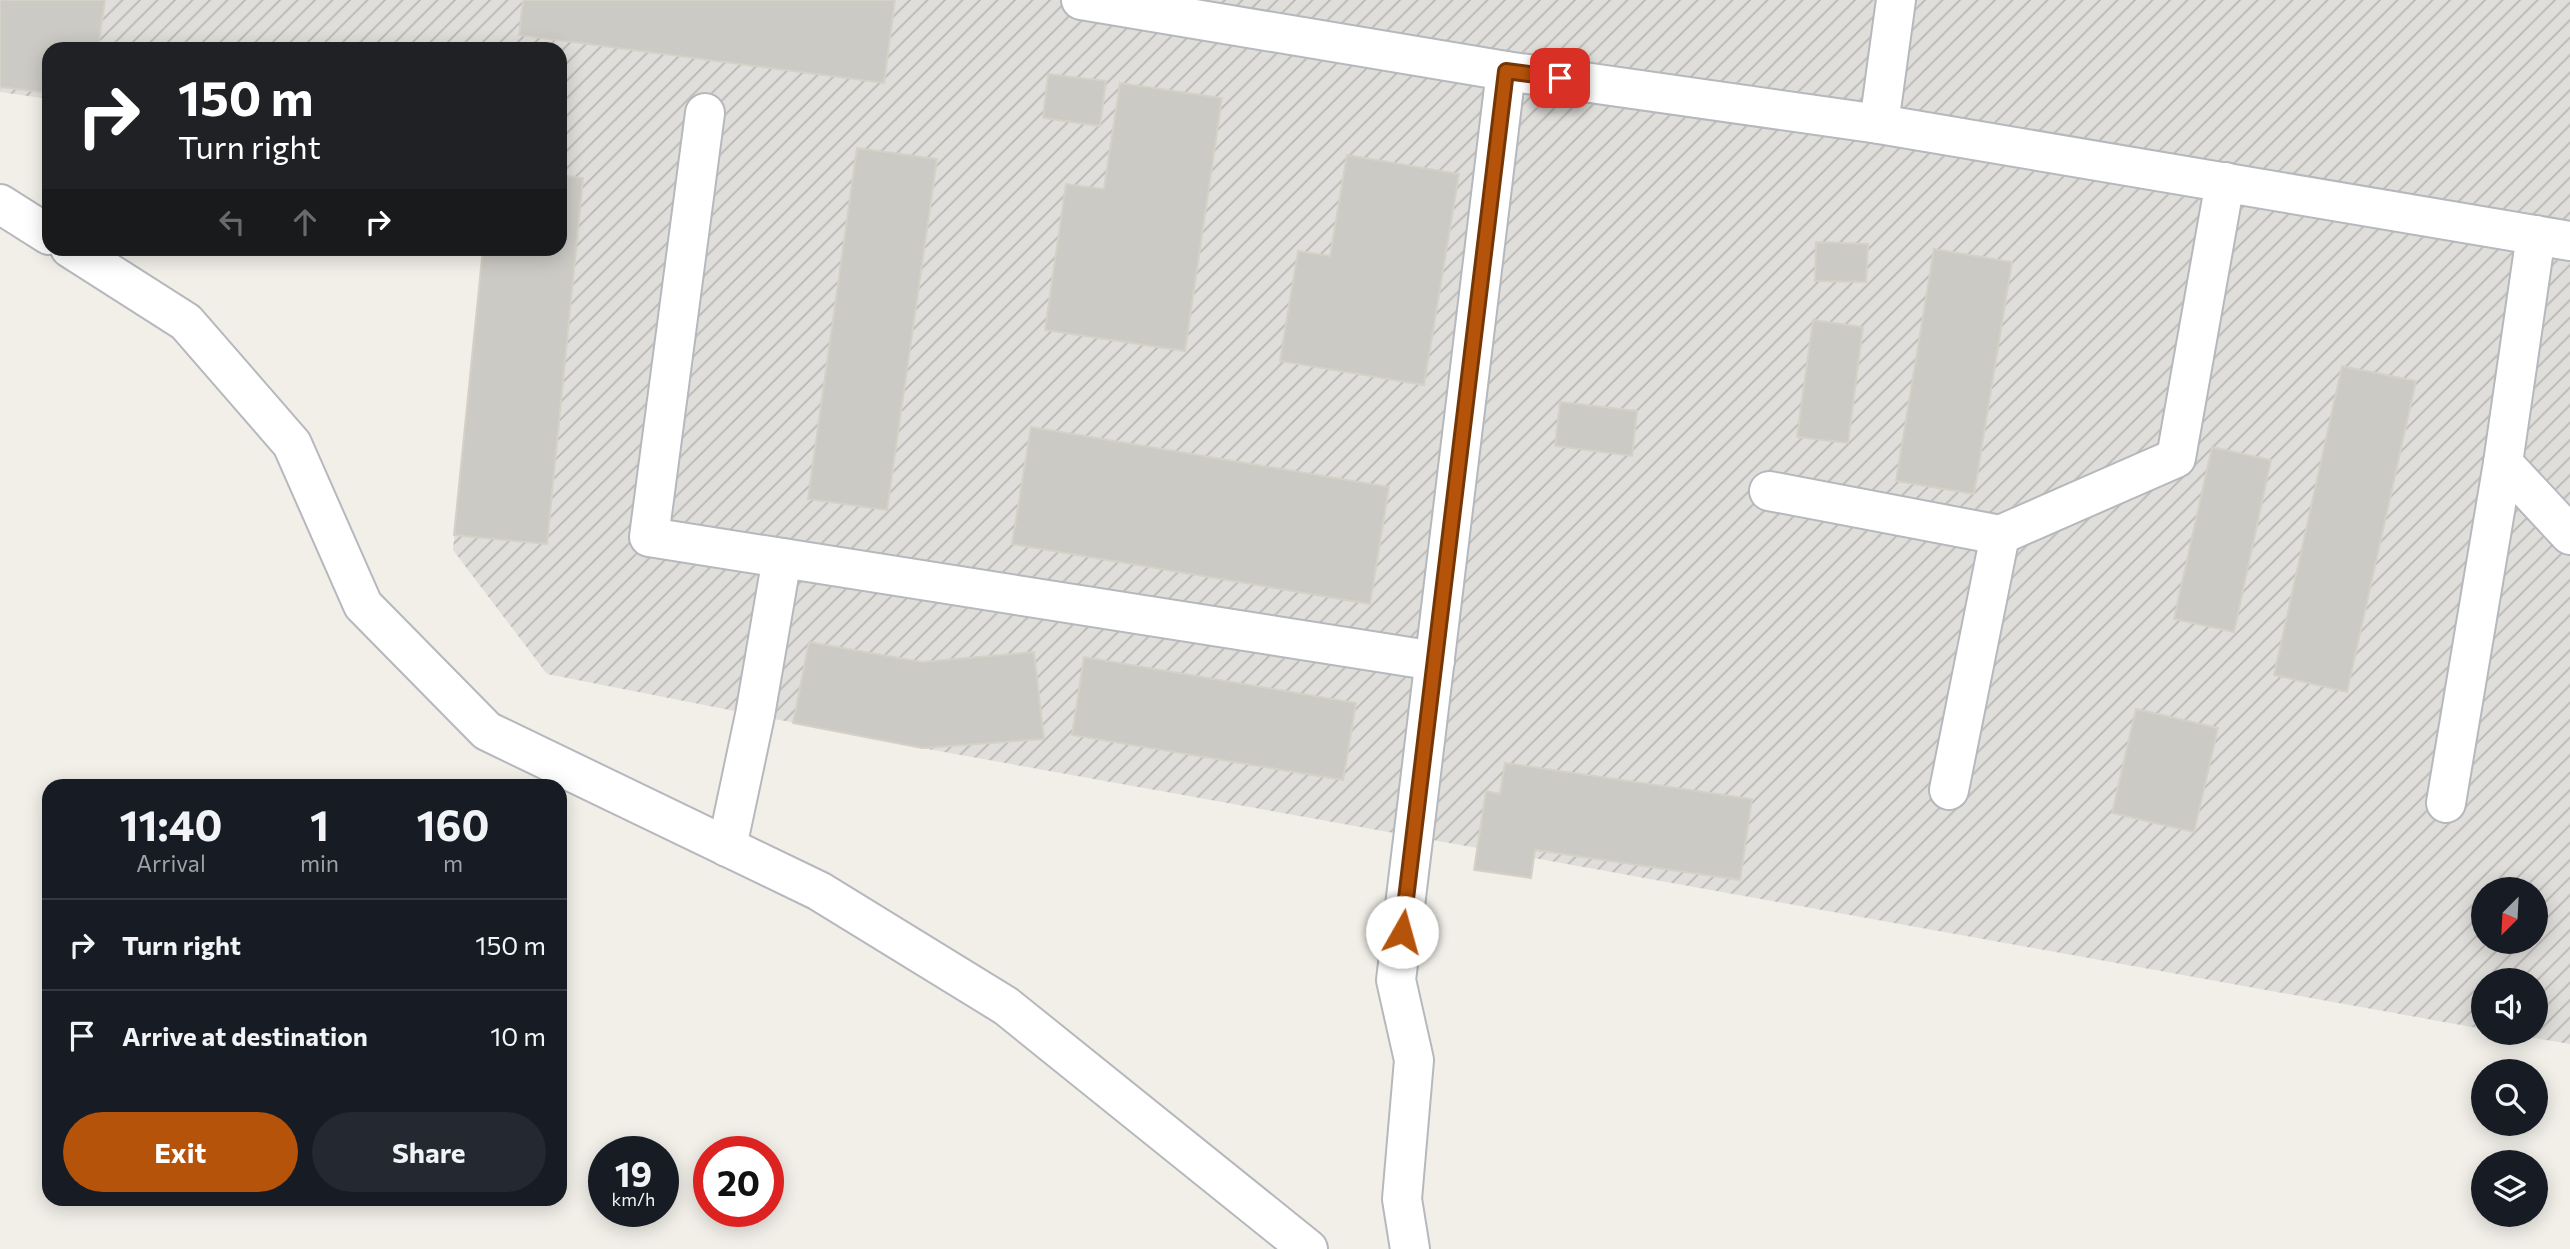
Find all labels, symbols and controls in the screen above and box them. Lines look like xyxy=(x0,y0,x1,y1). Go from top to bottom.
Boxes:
pin xyxy=(1530,48,1590,108)
icon: arrive xyxy=(1541,59,1579,97)
text: 150 m xyxy=(178,66,313,126)
icon: right xyxy=(63,70,154,161)
text: Turn right xyxy=(178,126,321,166)
icon: left xyxy=(213,203,251,241)
icon: ahead xyxy=(286,203,324,241)
icon: right xyxy=(359,203,397,241)
text: 11:40 xyxy=(120,798,222,850)
text: 1 xyxy=(310,798,329,850)
text: 160 xyxy=(417,798,489,850)
text: Arrival xyxy=(136,849,206,877)
text: min xyxy=(300,849,339,877)
text: m xyxy=(443,849,463,877)
north arrow xyxy=(2471,877,2548,954)
map controls xyxy=(2471,877,2548,1227)
position arrow xyxy=(1365,895,1439,969)
icon: right xyxy=(63,926,101,964)
text: Turn right xyxy=(122,929,241,960)
text: 150 m xyxy=(475,929,546,960)
button: sound xyxy=(2471,968,2548,1045)
icon: arrive xyxy=(63,1017,101,1055)
text: Arrive at destination xyxy=(122,1020,368,1051)
text: 10 m xyxy=(490,1020,546,1051)
button: search xyxy=(2471,1059,2548,1136)
button: Exit xyxy=(63,1112,298,1192)
button: Share xyxy=(312,1112,546,1192)
speed limit sign: 20 xyxy=(693,1136,784,1227)
button: layers xyxy=(2471,1150,2548,1227)
text: 19 xyxy=(615,1151,652,1194)
text: km/h xyxy=(612,1188,655,1210)

